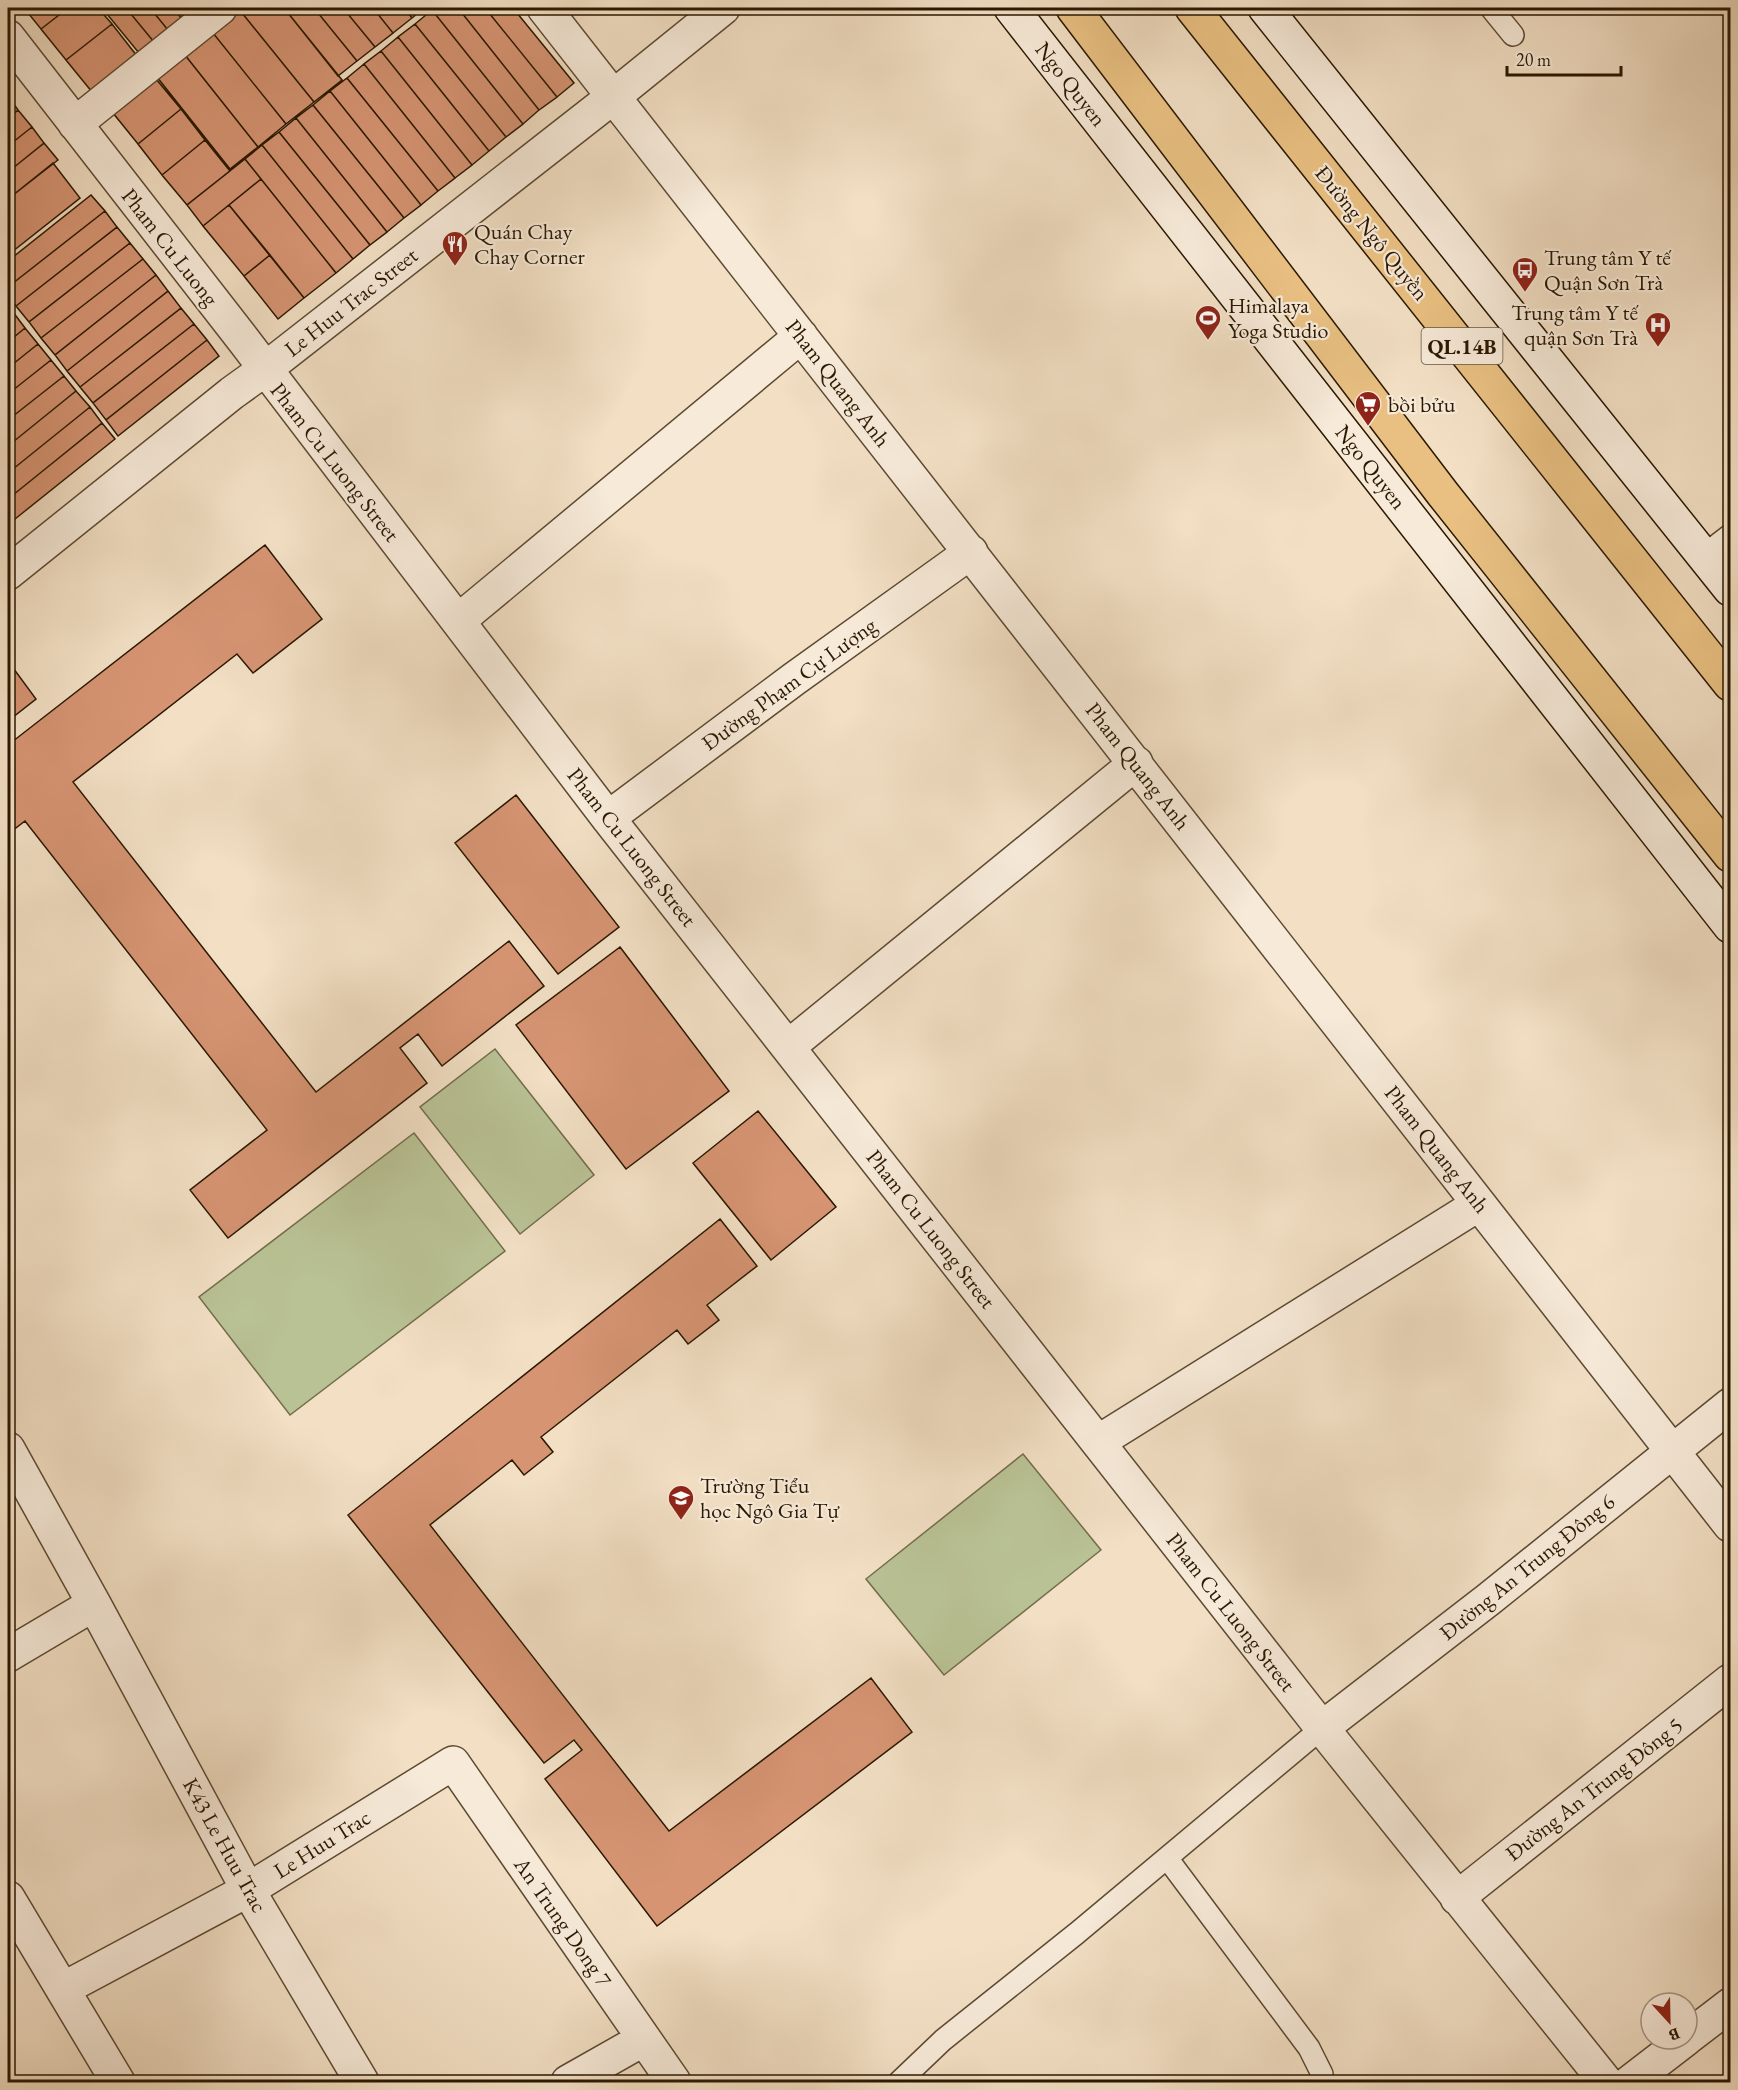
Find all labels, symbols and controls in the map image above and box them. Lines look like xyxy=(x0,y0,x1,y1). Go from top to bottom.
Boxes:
street label: Ngo Quyen xyxy=(1029,36,1113,133)
scale bar xyxy=(1507,39,1621,77)
text: 20 m xyxy=(1516,48,1551,71)
street label: Đường Ngô Quyền xyxy=(1309,160,1436,307)
street label: Pham Cu Luong xyxy=(115,182,225,312)
place label: Quán Chay Chay Corner xyxy=(474,217,586,271)
restaurant icon: Quán Chay Chay Corner xyxy=(440,229,470,267)
street label: Le Huu Trac Street xyxy=(278,241,424,363)
place label: Trung tâm Y tế Quận Sơn Trà xyxy=(1544,243,1672,297)
bus stop icon: Trung tâm Y tế Quận Sơn Trà xyxy=(1510,255,1540,293)
place label: Himalaya Yoga Studio xyxy=(1228,291,1328,345)
place label: Trung tâm Y tế quận Sơn Trà xyxy=(1511,298,1639,352)
sports icon: Himalaya Yoga Studio xyxy=(1193,303,1223,341)
hospital icon: Trung tâm Y tế quận Sơn Trà xyxy=(1643,310,1673,348)
street label: Pham Quang Anh xyxy=(779,313,897,453)
road number: QL.14B xyxy=(1422,328,1502,364)
street label: Pham Cu Luong Street xyxy=(264,376,406,548)
supermarket icon: bồi bửu xyxy=(1353,389,1383,427)
place label: bồi bửu xyxy=(1388,390,1456,419)
street label: Ngo Quyen xyxy=(1329,419,1413,516)
street label: Đường Phạm Cự Lượng xyxy=(696,611,883,757)
street label: Pham Quang Anh xyxy=(1079,696,1197,836)
street label: Pham Cu Luong Street xyxy=(561,761,703,933)
street label: Pham Quang Anh xyxy=(1378,1079,1496,1219)
street label: Pham Cu Luong Street xyxy=(860,1143,1002,1315)
place label: Trường Tiểu học Ngô Gia Tự xyxy=(700,1471,840,1525)
school or university icon: Trường Tiểu học Ngô Gia Tự xyxy=(666,1483,696,1521)
street label: Đường An Trung Đông 6 xyxy=(1433,1487,1621,1647)
street label: Pham Cu Luong Street xyxy=(1160,1526,1302,1698)
street label: Đường An Trung Đông 5 xyxy=(1499,1711,1689,1867)
street label: K43 Le Huu Trac xyxy=(176,1773,274,1917)
street label: Le Huu Trac xyxy=(268,1803,376,1885)
street label: An Trung Dong 7 xyxy=(507,1851,619,1993)
north arrow xyxy=(1639,1991,1699,2051)
text: B xyxy=(1666,2023,1683,2046)

